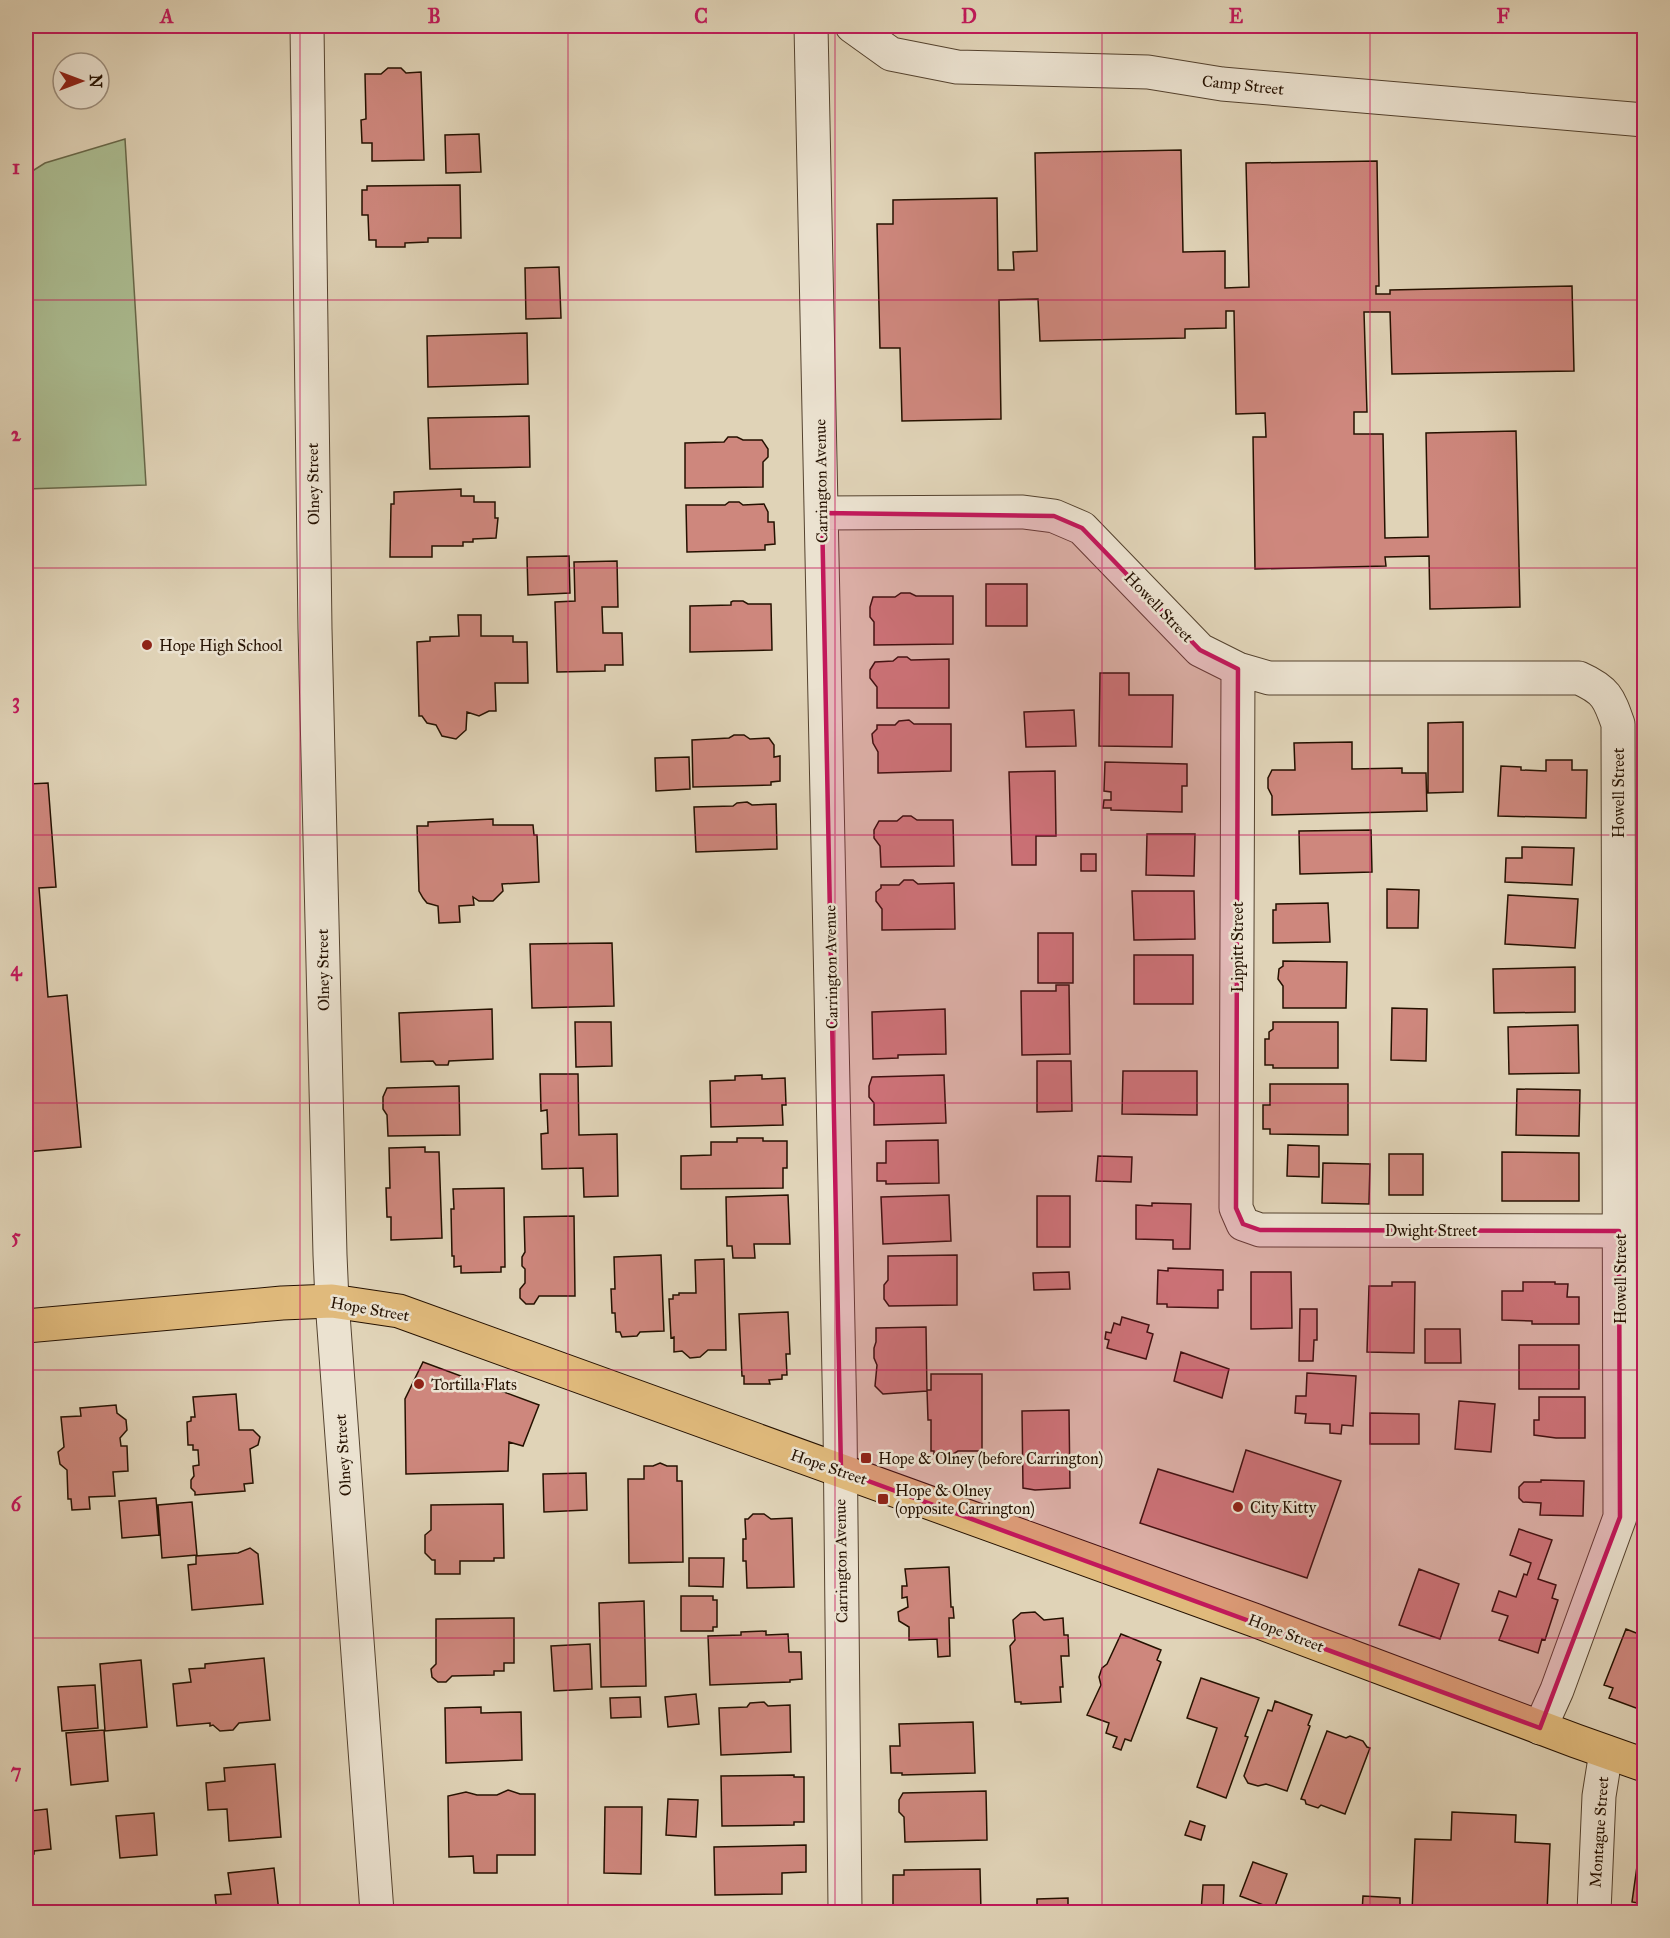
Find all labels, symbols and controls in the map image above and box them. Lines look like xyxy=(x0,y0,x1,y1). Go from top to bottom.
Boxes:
text: A xyxy=(158,4,174,28)
text: B xyxy=(427,4,441,28)
text: C xyxy=(694,4,708,28)
text: D xyxy=(961,4,977,28)
text: E xyxy=(1229,4,1244,28)
text: F xyxy=(1496,4,1510,28)
north arrow xyxy=(51,51,111,111)
street label: Camp Street xyxy=(1201,71,1285,99)
text: N xyxy=(86,74,105,88)
text: 1 xyxy=(12,155,20,179)
street label: Carrington Avenue xyxy=(810,418,833,543)
text: 2 xyxy=(11,422,22,446)
street label: Olney Street xyxy=(303,442,323,525)
street label: Howell Street xyxy=(1121,568,1198,646)
place label: Hope High School xyxy=(159,636,283,656)
marker: Hope High School xyxy=(140,638,154,652)
text: 3 xyxy=(12,689,20,714)
street label: Howell Street xyxy=(1609,747,1628,838)
street label: Lippitt Street xyxy=(1228,901,1247,993)
street label: Carrington Avenue xyxy=(820,904,843,1029)
street label: Olney Street xyxy=(313,928,333,1011)
text: 4 xyxy=(10,957,22,982)
street label: Dwight Street xyxy=(1385,1221,1478,1241)
text: 5 xyxy=(11,1224,21,1248)
street label: Howell Street xyxy=(1611,1233,1630,1324)
street label: Hope Street xyxy=(329,1293,411,1325)
place label: Tortilla Flats xyxy=(431,1375,517,1394)
marker: Tortilla Flats xyxy=(412,1377,426,1391)
street label: Olney Street xyxy=(331,1413,355,1497)
street label: Hope Street xyxy=(788,1445,870,1489)
place label: Hope & Olney (before Carrington) xyxy=(878,1449,1103,1469)
marker: Hope & Olney (before Carrington) xyxy=(859,1451,873,1465)
place label: Hope & Olney (opposite Carrington) xyxy=(895,1481,1035,1519)
text: 6 xyxy=(11,1492,23,1516)
marker: Hope & Olney (opposite Carrington) xyxy=(876,1492,890,1506)
street label: Carrington Avenue xyxy=(830,1498,853,1623)
place label: City Kitty xyxy=(1250,1498,1317,1517)
marker: City Kitty xyxy=(1231,1500,1245,1514)
street label: Hope Street xyxy=(1245,1610,1327,1656)
text: 7 xyxy=(11,1759,22,1783)
street label: Montague Street xyxy=(1586,1775,1613,1888)

